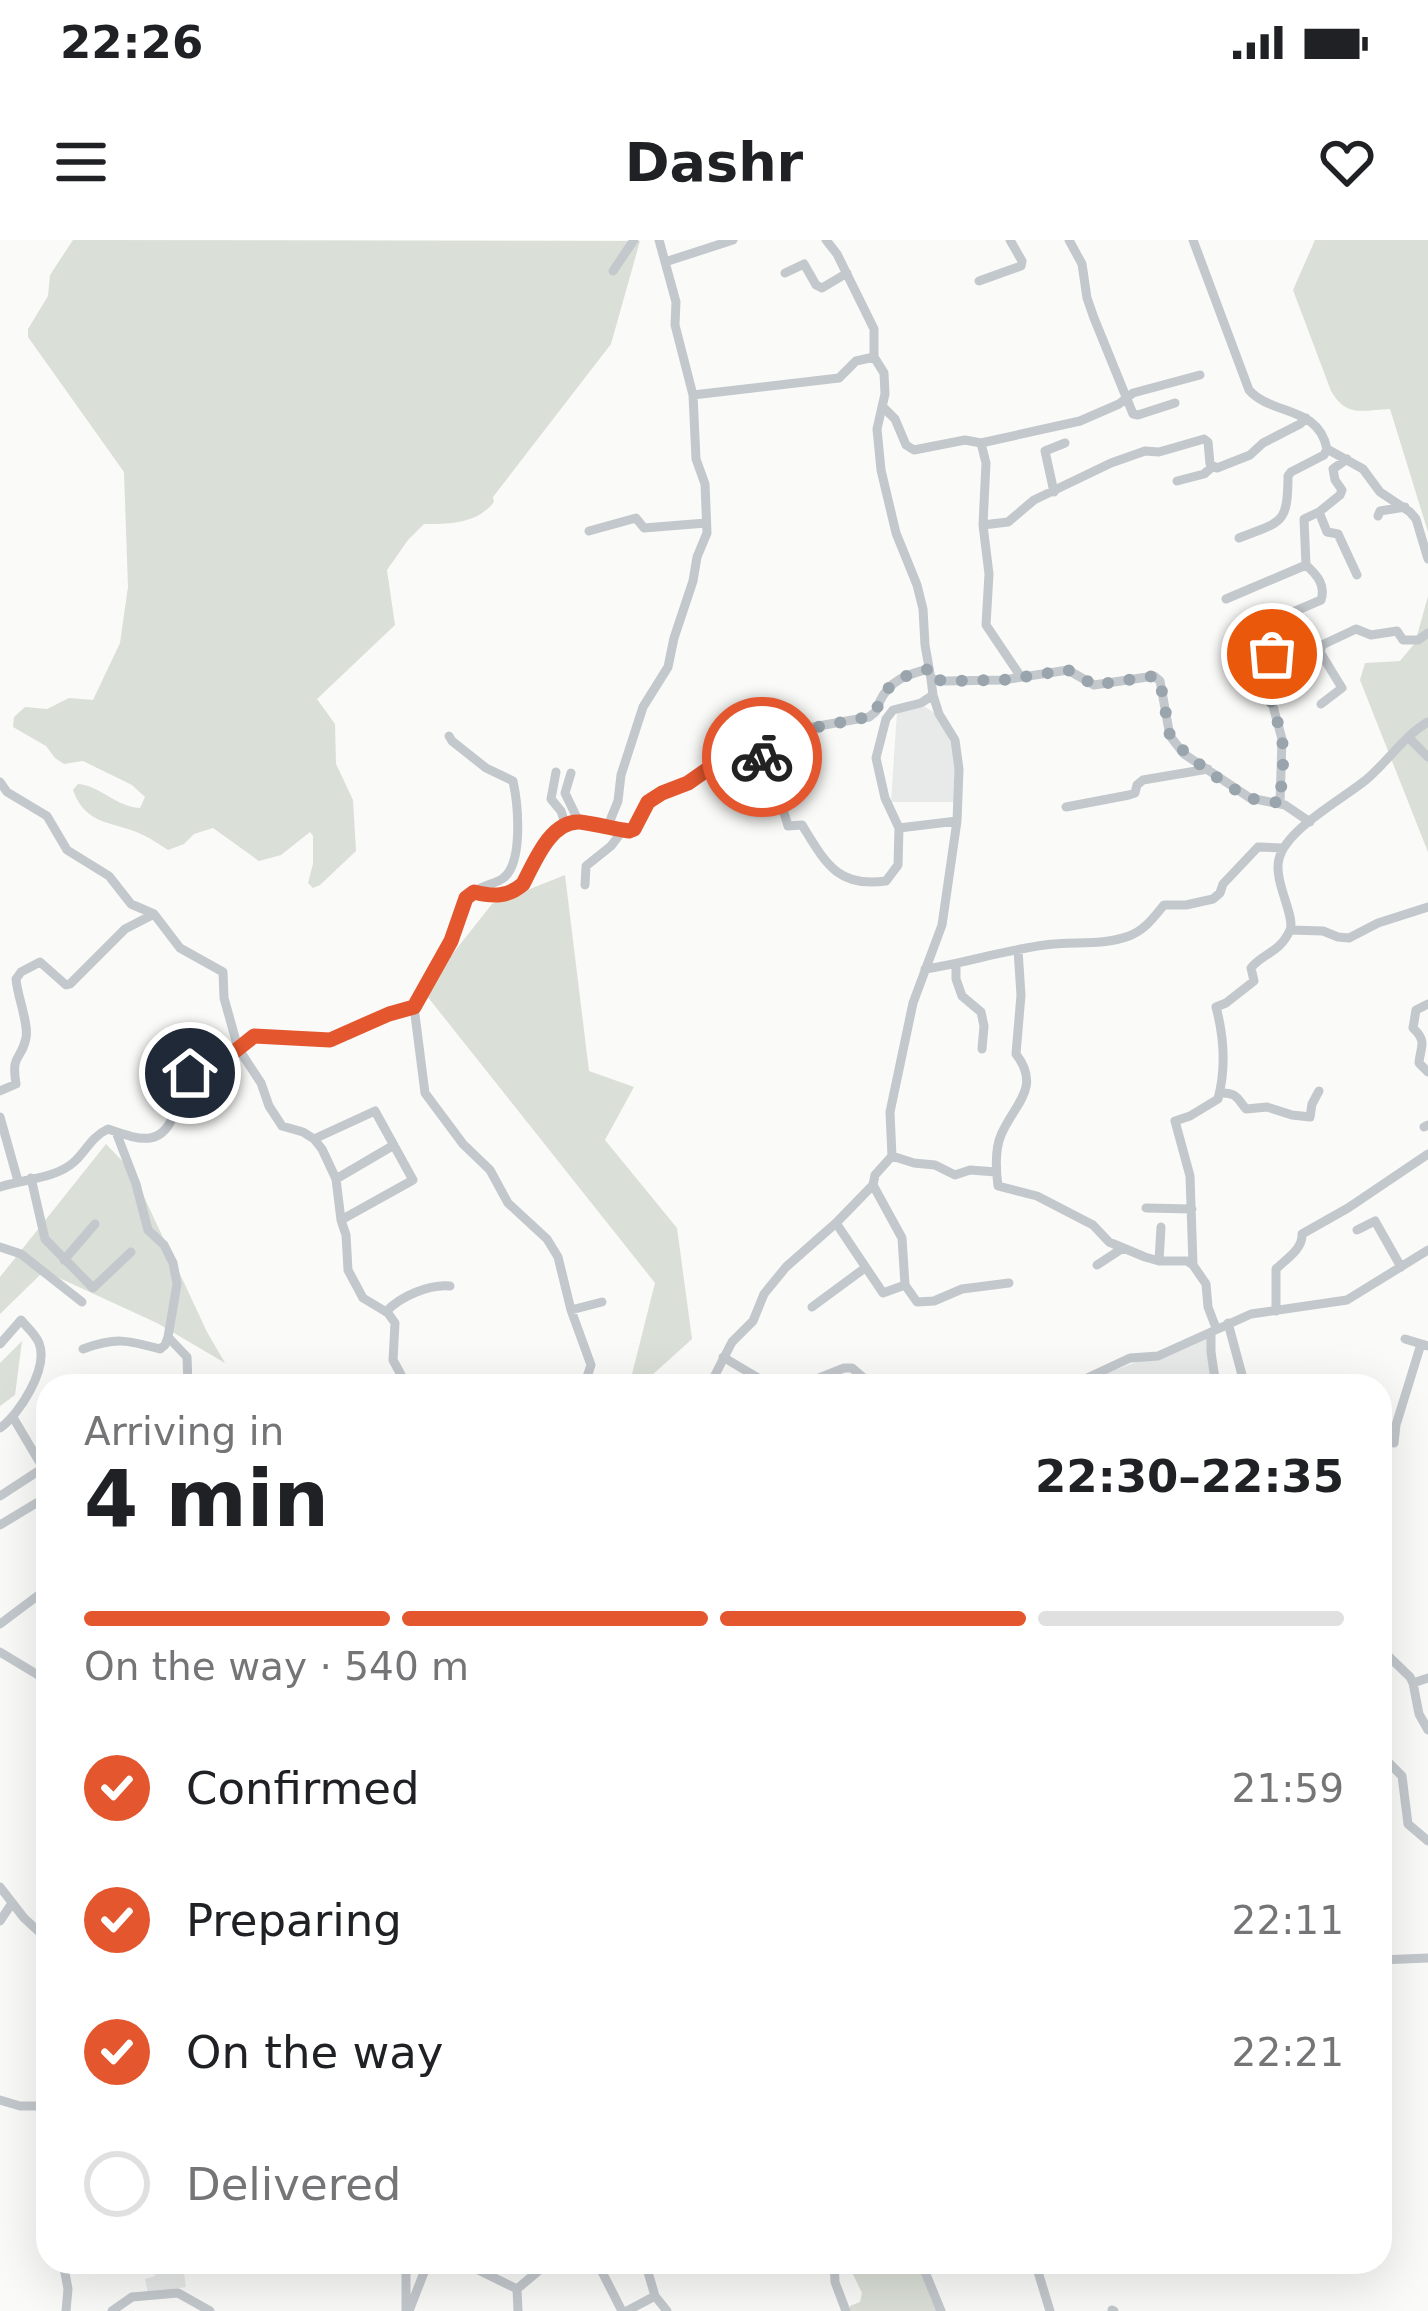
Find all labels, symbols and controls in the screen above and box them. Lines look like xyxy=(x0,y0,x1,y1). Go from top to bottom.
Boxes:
text: 22:26 xyxy=(60,16,203,69)
icon: menu xyxy=(48,129,114,195)
icon: heart xyxy=(1314,129,1380,195)
text: Dashr xyxy=(625,131,803,194)
pin xyxy=(1221,603,1323,705)
icon: bag xyxy=(1239,621,1305,687)
courier xyxy=(702,697,822,817)
icon: bike xyxy=(729,724,795,790)
pin xyxy=(139,1022,241,1124)
icon: home xyxy=(157,1040,223,1106)
text: Arriving in xyxy=(84,1409,284,1454)
text: 22:30–22:35 xyxy=(1035,1450,1344,1503)
text: 4 min xyxy=(84,1454,329,1544)
text: On the way · 540 m xyxy=(84,1644,469,1689)
icon: check xyxy=(84,1755,150,1821)
text: Confirmed xyxy=(186,1762,420,1815)
text: 21:59 xyxy=(1232,1766,1344,1811)
icon: check xyxy=(84,1887,150,1953)
text: Preparing xyxy=(186,1894,402,1947)
text: 22:11 xyxy=(1232,1898,1344,1943)
icon: check xyxy=(84,2019,150,2085)
text: On the way xyxy=(186,2026,443,2079)
text: 22:21 xyxy=(1232,2030,1344,2075)
text: Delivered xyxy=(186,2158,401,2211)

